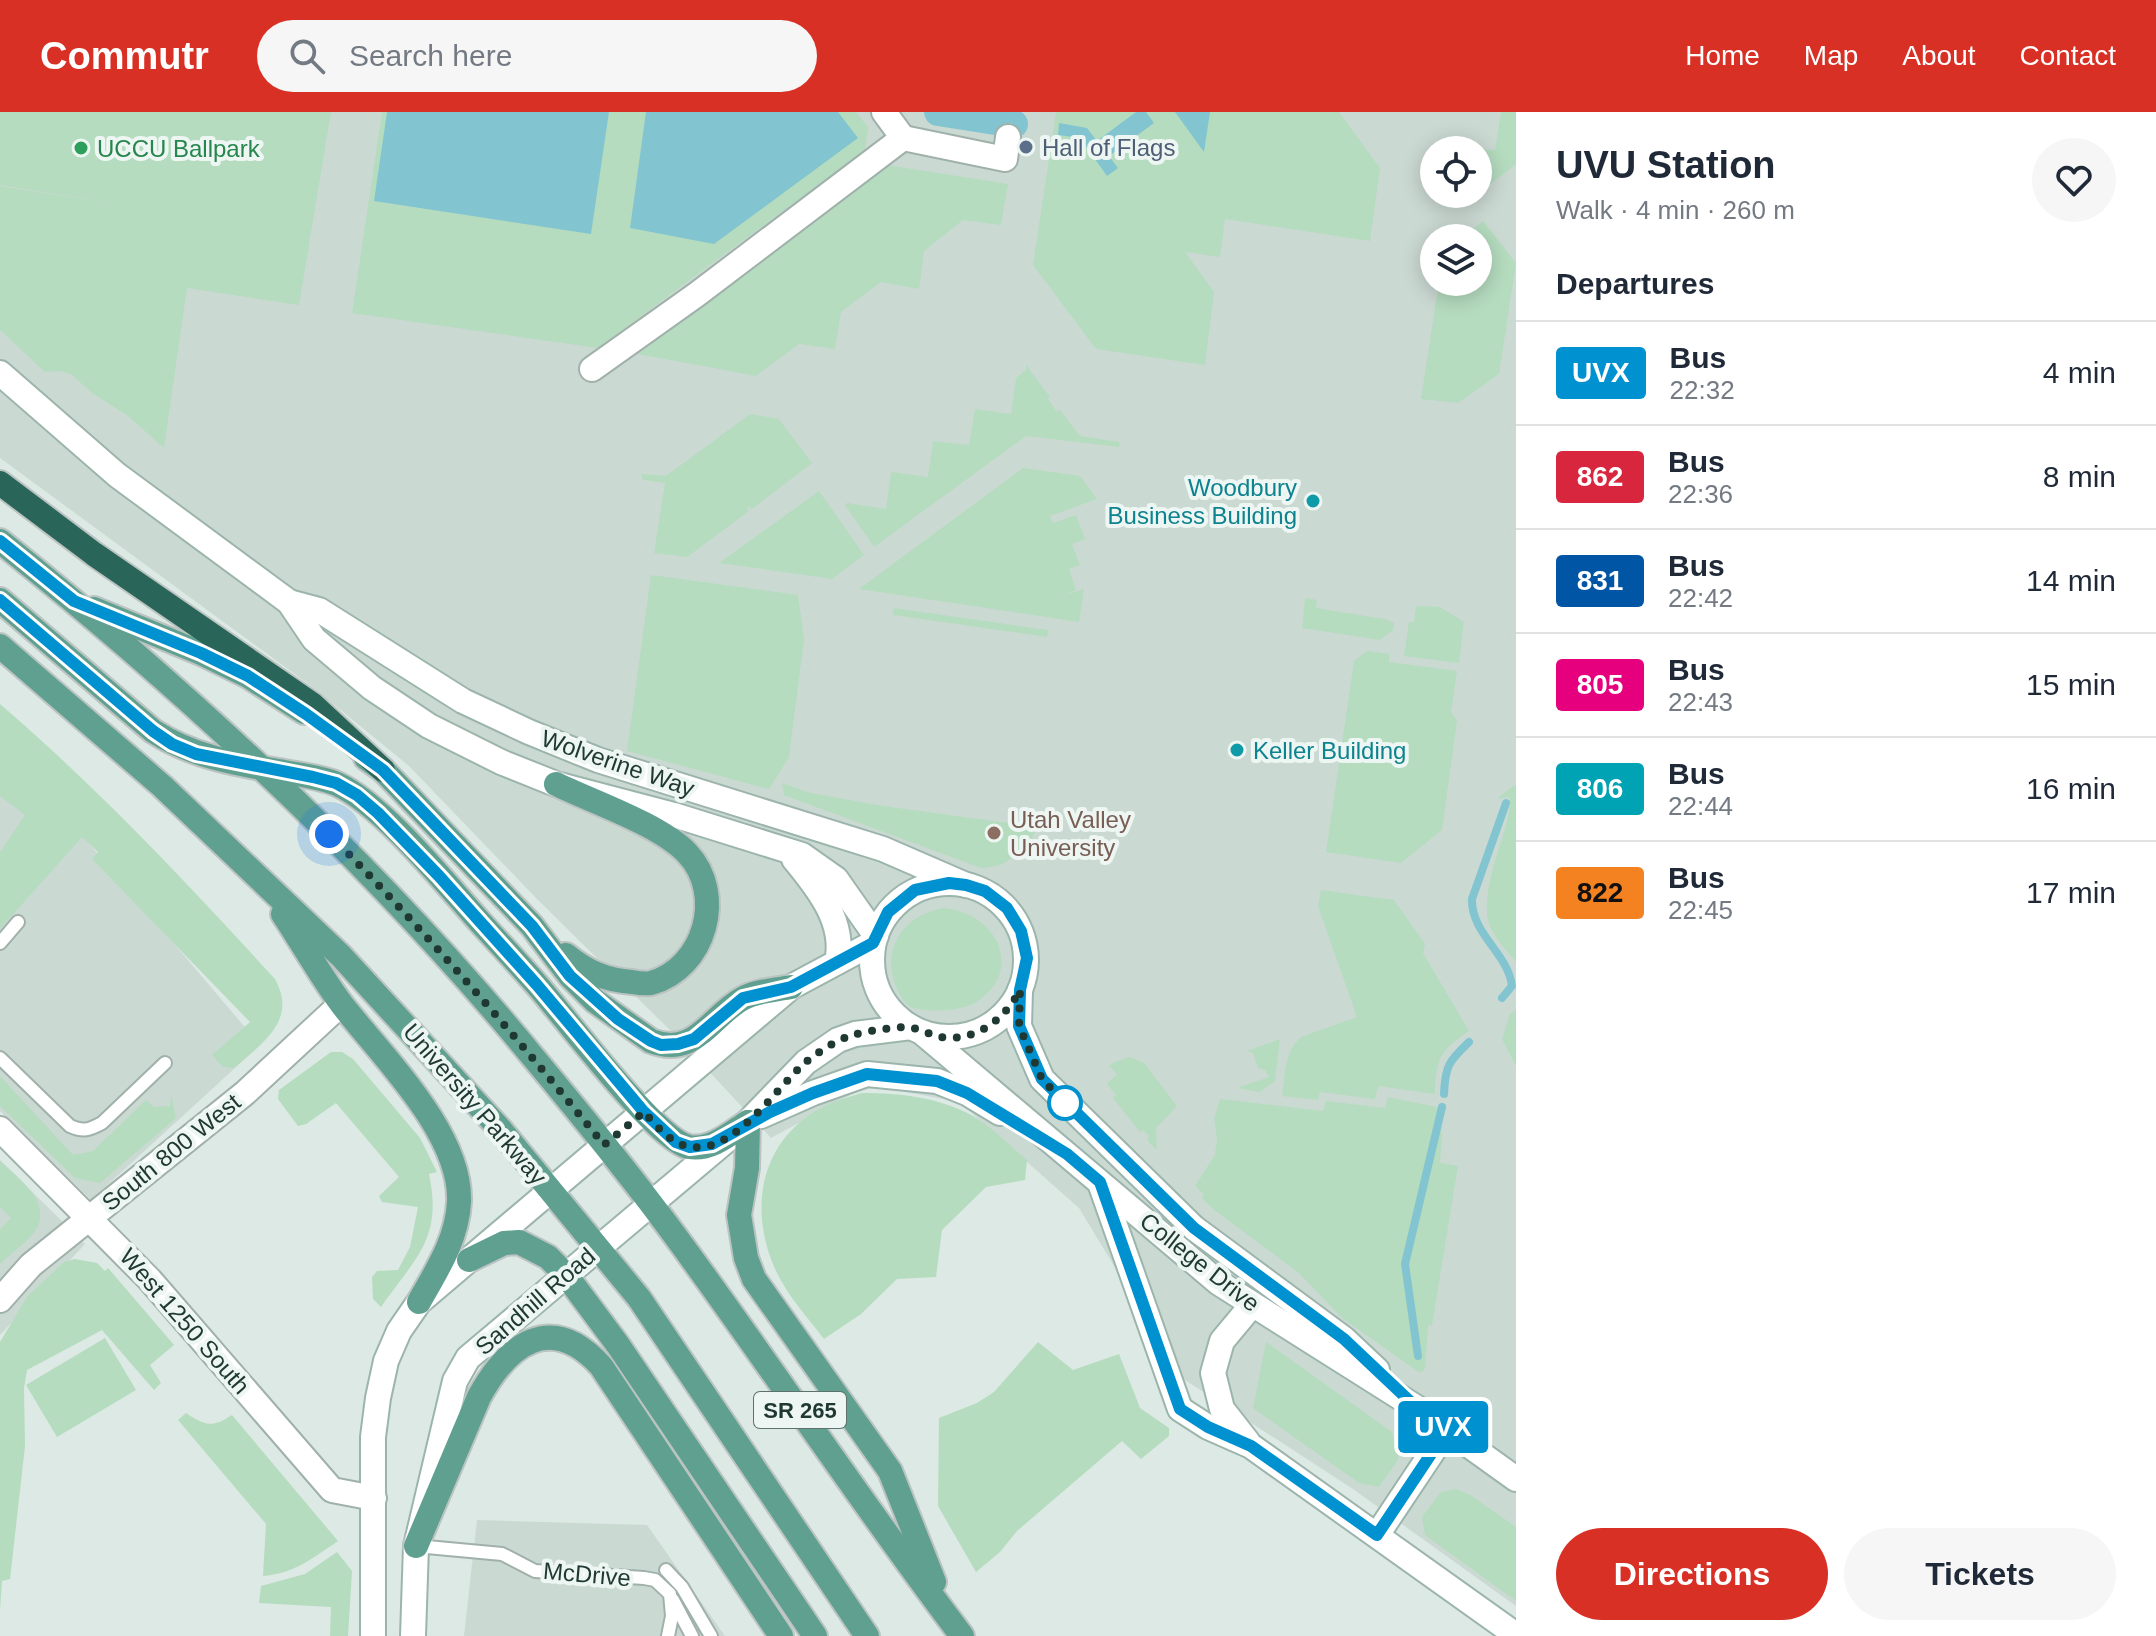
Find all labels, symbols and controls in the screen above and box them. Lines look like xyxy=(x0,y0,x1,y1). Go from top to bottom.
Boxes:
search box xyxy=(257,20,817,92)
icon: search xyxy=(285,34,329,78)
text: Commutr xyxy=(40,35,209,77)
text: Search here xyxy=(349,39,512,72)
text: Home xyxy=(1685,40,1760,71)
text: Map xyxy=(1804,40,1858,71)
text: About xyxy=(1902,40,1976,71)
text: Contact xyxy=(2020,40,2116,71)
place label: Hall of Flags xyxy=(1042,134,1175,161)
place label: UCCU Ballpark xyxy=(97,135,261,162)
map controls xyxy=(1420,136,1492,296)
button: locate xyxy=(1420,136,1492,208)
marker: Hall of Flags xyxy=(1017,138,1035,156)
button: heart xyxy=(2032,138,2116,222)
marker: UCCU Ballpark xyxy=(72,139,90,157)
text: UVU Station xyxy=(1556,144,1776,186)
text: Walk · 4 min · 260 m xyxy=(1556,195,1795,225)
button: layers xyxy=(1420,224,1492,296)
text: Departures xyxy=(1556,267,1714,300)
text: Bus xyxy=(1670,341,1726,374)
text: 4 min xyxy=(2043,356,2116,389)
text: UVX xyxy=(1572,357,1630,388)
text: 22:32 xyxy=(1670,375,1735,405)
text: Bus xyxy=(1668,445,1725,478)
text: 8 min xyxy=(2043,460,2116,493)
text: 862 xyxy=(1577,461,1623,492)
place label: Woodbury Business Building xyxy=(1108,474,1297,529)
text: 22:36 xyxy=(1668,479,1733,509)
marker: Woodbury Business Building xyxy=(1304,492,1322,510)
text: Bus xyxy=(1668,549,1725,582)
text: 14 min xyxy=(2026,564,2116,597)
text: 831 xyxy=(1577,565,1623,596)
text: 22:42 xyxy=(1668,583,1733,613)
text: Bus xyxy=(1668,653,1725,686)
text: 15 min xyxy=(2026,668,2116,701)
text: 805 xyxy=(1577,669,1623,700)
text: 22:43 xyxy=(1668,687,1733,717)
street label: Wolverine Way xyxy=(538,724,698,802)
place label: Keller Building xyxy=(1253,737,1406,764)
marker: Keller Building xyxy=(1228,741,1246,759)
text: Bus xyxy=(1668,757,1725,790)
text: 16 min xyxy=(2026,772,2116,805)
text: 806 xyxy=(1577,773,1623,804)
text: 22:44 xyxy=(1668,791,1733,821)
place label: Utah Valley University xyxy=(1010,806,1131,861)
your location xyxy=(309,814,349,854)
marker: Utah Valley University xyxy=(985,824,1003,842)
text: Bus xyxy=(1668,861,1725,894)
text: 17 min xyxy=(2026,876,2116,909)
text: 822 xyxy=(1577,877,1623,908)
text: 22:45 xyxy=(1668,895,1733,925)
street label: University Parkway xyxy=(398,1018,552,1190)
unlabelled marker xyxy=(1048,1086,1082,1120)
street label: South 800 West xyxy=(96,1088,246,1216)
street label: College Drive xyxy=(1135,1207,1265,1317)
street label: Sandhill Road xyxy=(470,1242,600,1360)
street label: West 1250 South xyxy=(115,1243,255,1399)
road number: SR 265 xyxy=(754,1392,846,1428)
line badge: UVX xyxy=(1397,1401,1489,1453)
text: UVX xyxy=(1414,1411,1472,1442)
button: Directions xyxy=(1556,1528,1828,1620)
button: Tickets xyxy=(1844,1528,2116,1620)
street label: McDrive xyxy=(542,1557,632,1591)

